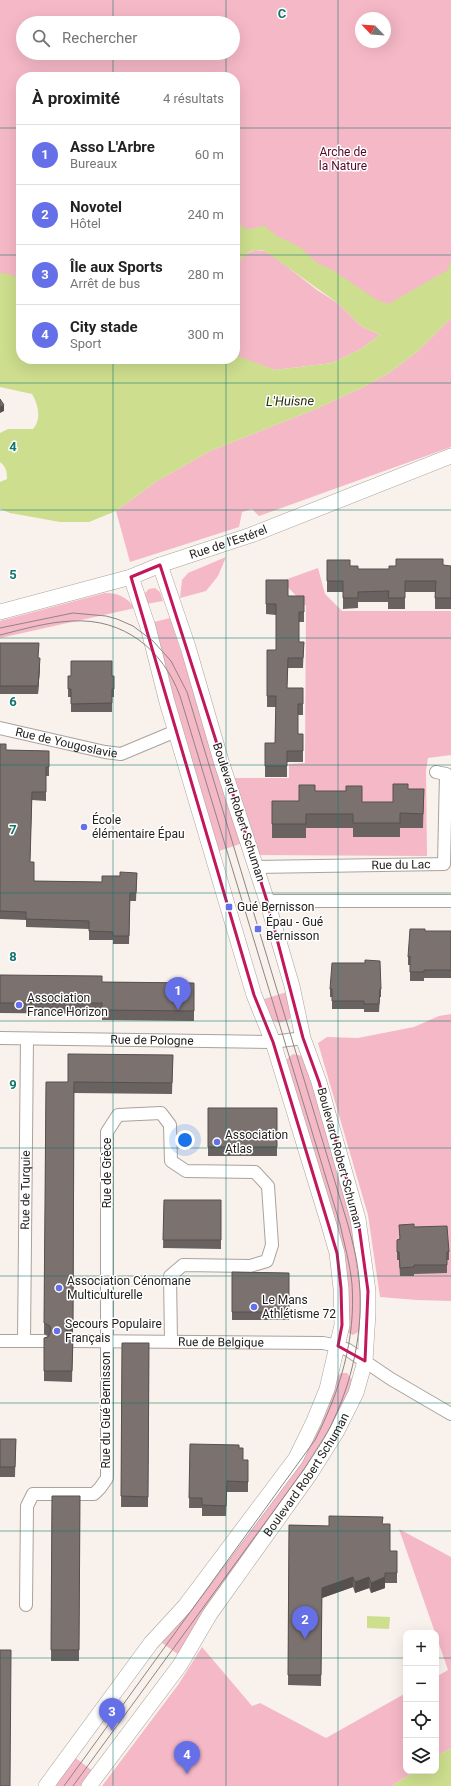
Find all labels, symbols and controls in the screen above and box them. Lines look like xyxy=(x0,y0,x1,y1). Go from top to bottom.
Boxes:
text: C xyxy=(278,6,287,21)
north arrow xyxy=(355,12,391,48)
search box xyxy=(16,16,240,60)
icon: search xyxy=(30,27,52,49)
text: Rechercher xyxy=(62,29,137,47)
text: À proximité xyxy=(32,88,120,108)
text: 4 résultats xyxy=(163,91,224,106)
text: Asso L'Arbre xyxy=(70,138,155,156)
park label: Arche de la Nature xyxy=(319,145,367,173)
text: 1 xyxy=(41,147,49,162)
text: 60 m xyxy=(195,147,224,162)
text: Bureaux xyxy=(70,156,117,171)
text: Novotel xyxy=(70,198,122,216)
text: 2 xyxy=(41,207,49,222)
text: 240 m xyxy=(187,207,224,222)
text: Hôtel xyxy=(70,216,101,231)
text: Île aux Sports xyxy=(70,258,163,276)
text: 3 xyxy=(41,267,49,282)
text: 280 m xyxy=(187,267,224,282)
text: Arrêt de bus xyxy=(70,276,140,291)
text: City stade xyxy=(70,318,138,336)
text: 4 xyxy=(41,327,49,342)
text: 300 m xyxy=(187,327,224,342)
text: Sport xyxy=(70,336,101,351)
water label: L'Huisne xyxy=(266,393,315,409)
text: 4 xyxy=(9,439,17,454)
street label: Rue de l'Estérel xyxy=(188,522,269,562)
text: 5 xyxy=(9,567,17,582)
text: 6 xyxy=(9,694,17,709)
street label: Rue de Yougoslavie xyxy=(14,725,118,760)
street label: Boulevard Robert Schuman xyxy=(210,741,268,883)
place label: École élémentaire Épau xyxy=(92,812,185,841)
text: 7 xyxy=(9,822,17,837)
marker: École élémentaire Épau xyxy=(79,822,89,832)
street label: Rue du Lac xyxy=(371,857,431,872)
place label: Gué Bernisson xyxy=(237,900,314,914)
marker: Gué Bernisson xyxy=(224,902,234,912)
place label: Épau - Gué Bernisson xyxy=(266,914,323,943)
marker: Épau - Gué Bernisson xyxy=(253,924,263,934)
text: 8 xyxy=(9,949,17,964)
pin: 1 xyxy=(165,977,191,1010)
place label: Association France Horizon xyxy=(27,991,108,1019)
marker: Association France Horizon xyxy=(14,1000,24,1010)
street label: Rue de Pologne xyxy=(110,1033,194,1048)
text: 9 xyxy=(9,1077,17,1092)
street label: Boulevard Robert Schuman xyxy=(314,1086,366,1230)
place label: Association Atlas xyxy=(225,1128,288,1156)
your location xyxy=(175,1130,195,1150)
marker: Association Atlas xyxy=(212,1137,222,1147)
street label: Rue de Grèce xyxy=(100,1138,114,1208)
street label: Rue de Turquie xyxy=(18,1150,33,1230)
place label: Association Cénomane Multiculturelle xyxy=(67,1274,191,1302)
marker: Association Cénomane Multiculturelle xyxy=(54,1283,64,1293)
place label: Le Mans Athlétisme 72 xyxy=(262,1293,336,1321)
marker: Le Mans Athlétisme 72 xyxy=(249,1302,259,1312)
place label: Secours Populaire Français xyxy=(65,1317,162,1345)
marker: Secours Populaire Français xyxy=(52,1326,62,1336)
street label: Rue de Belgique xyxy=(178,1335,264,1350)
street label: Rue du Gué Bernisson xyxy=(99,1351,113,1469)
street label: Boulevard Robert Schuman xyxy=(261,1411,352,1539)
pin: 2 xyxy=(292,1606,318,1639)
map controls xyxy=(403,1630,439,1774)
button: + xyxy=(403,1630,439,1666)
button: − xyxy=(403,1666,439,1702)
pin: 3 xyxy=(99,1698,125,1731)
button: locate xyxy=(403,1702,439,1738)
button: layers xyxy=(403,1738,439,1774)
pin: 4 xyxy=(174,1741,200,1774)

